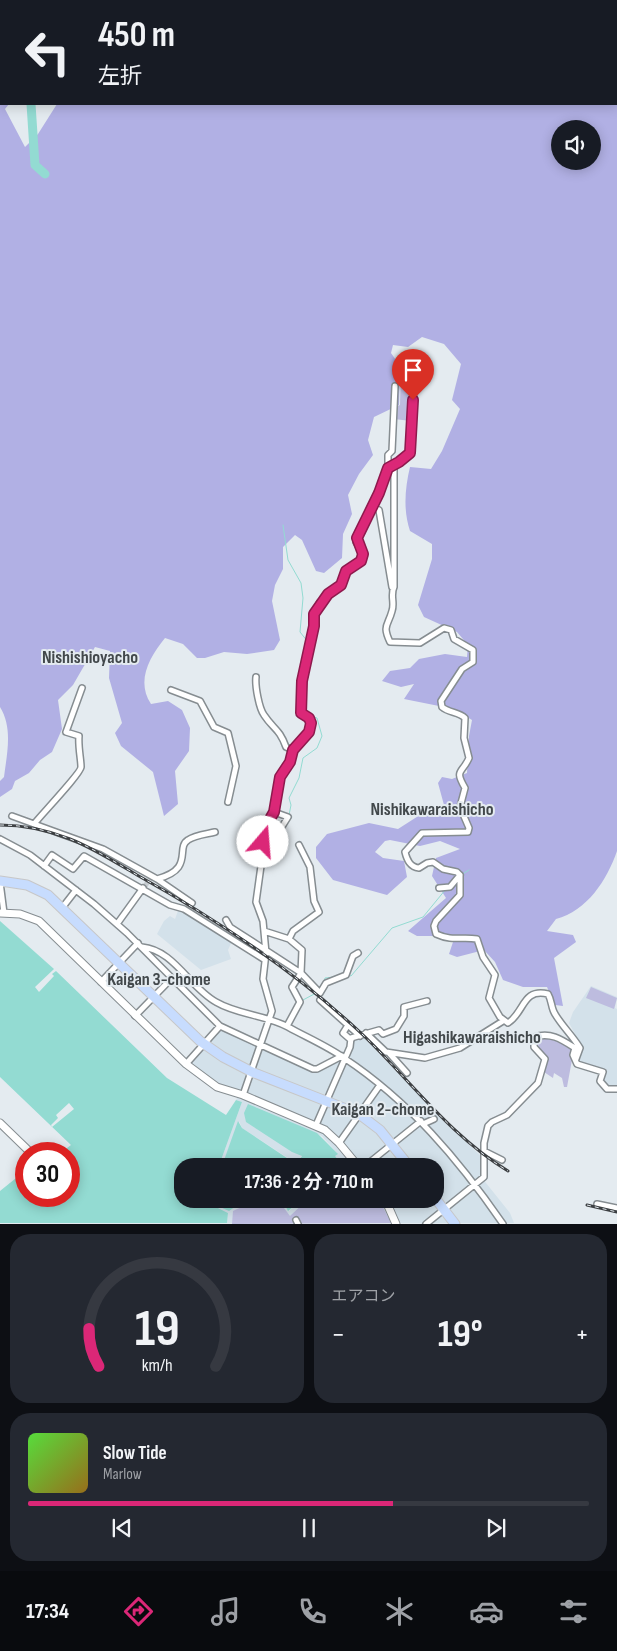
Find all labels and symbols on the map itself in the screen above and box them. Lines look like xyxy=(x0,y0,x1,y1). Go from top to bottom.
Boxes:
pin xyxy=(392,349,434,400)
district label: Nishishioyacho xyxy=(42,647,138,668)
district label: Nishikawaraishicho xyxy=(370,799,494,820)
position arrow xyxy=(236,815,288,867)
district label: Kaigan 3-chome xyxy=(107,969,211,990)
district label: Higashikawaraishicho xyxy=(403,1027,541,1048)
district label: Kaigan 2-chome xyxy=(331,1099,435,1120)
speed limit sign: 30 xyxy=(15,1142,80,1207)

